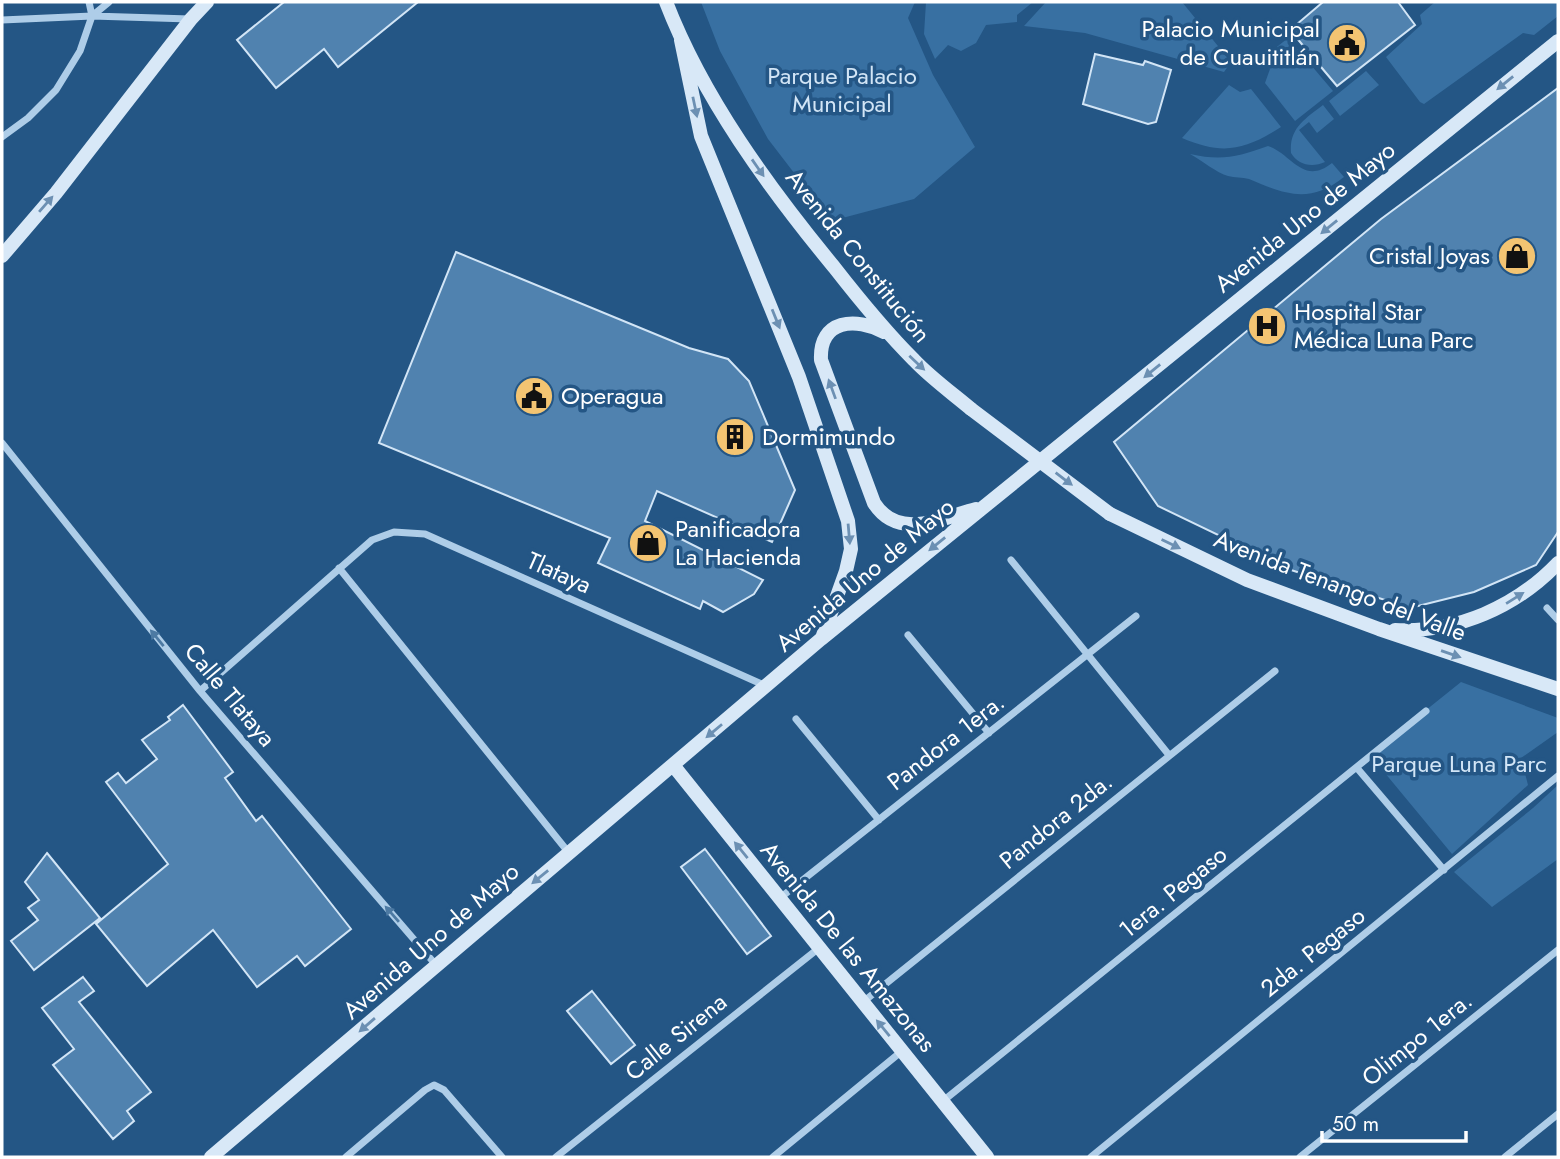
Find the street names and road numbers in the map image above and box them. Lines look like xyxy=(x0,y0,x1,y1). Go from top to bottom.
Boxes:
street label: Avenida Uno de Mayo xyxy=(1207,133,1403,301)
street label: Avenida Constitución xyxy=(777,161,939,350)
street label: Avenida Uno de Mayo xyxy=(768,489,962,660)
street label: Avenida Tenango del Valle xyxy=(1209,521,1471,650)
street label: Tlataya xyxy=(521,543,597,602)
street label: Calle Tlataya xyxy=(176,635,284,754)
street label: Pandora 1era. xyxy=(880,685,1012,799)
street label: Pandora 2da. xyxy=(992,764,1120,877)
street label: Avenida De las Amazonas xyxy=(752,834,944,1059)
street label: 1era. Pegaso xyxy=(1111,837,1234,946)
street label: Avenida Uno de Mayo xyxy=(335,854,527,1027)
street label: 2da. Pegaso xyxy=(1253,898,1373,1005)
street label: Olimpo 1era. xyxy=(1354,983,1480,1094)
street label: Calle Sirena xyxy=(617,985,734,1089)

